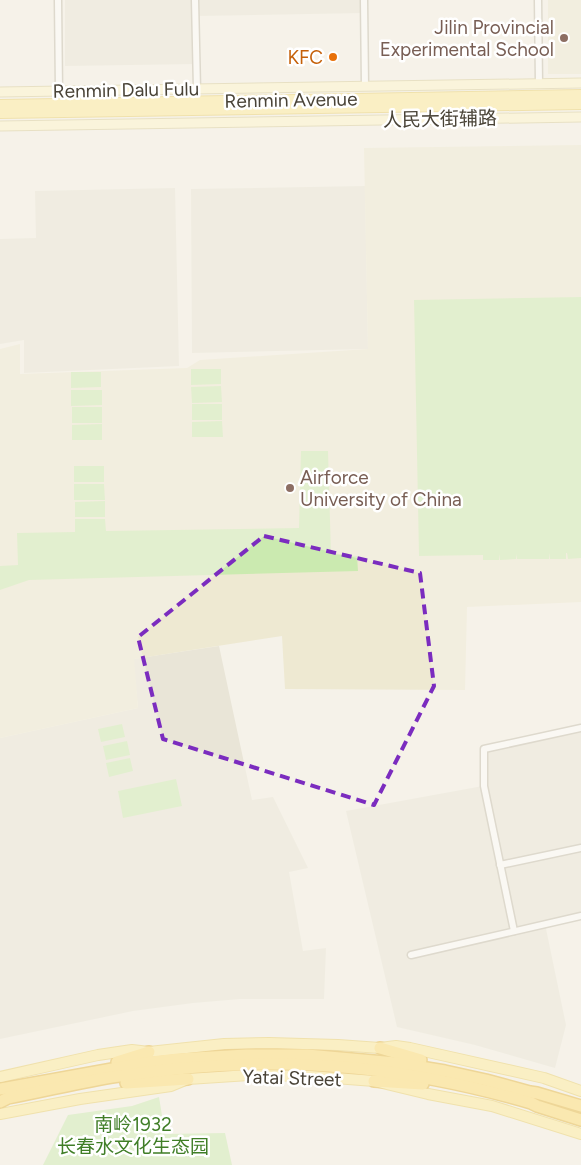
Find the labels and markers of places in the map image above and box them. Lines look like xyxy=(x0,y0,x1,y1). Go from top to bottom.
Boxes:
place label: Jilin Provincial Experimental School xyxy=(380,16,554,61)
marker: Jilin Provincial Experimental School xyxy=(558,32,570,44)
place label: KFC xyxy=(287,46,323,69)
marker: KFC xyxy=(327,51,339,63)
place label: Airforce University of China xyxy=(300,466,462,511)
marker: Airforce University of China xyxy=(284,482,296,494)

